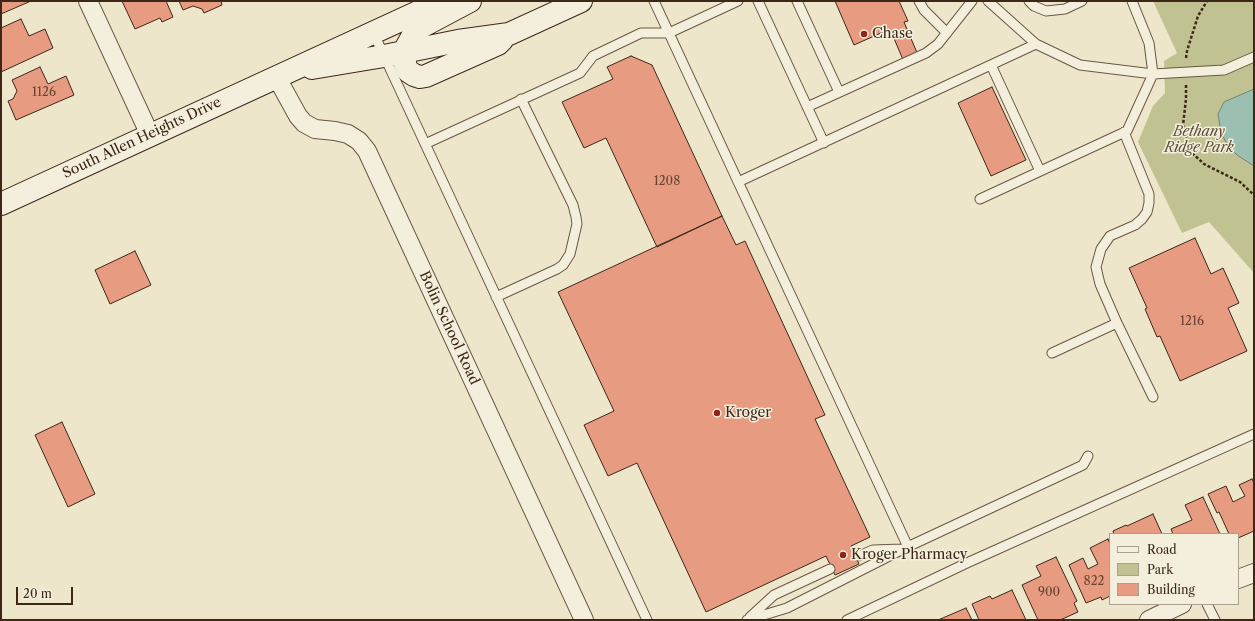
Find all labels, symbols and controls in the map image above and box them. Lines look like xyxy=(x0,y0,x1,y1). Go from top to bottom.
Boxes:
place label: Chase xyxy=(872,26,913,42)
marker: Chase xyxy=(859,29,869,39)
house number: 1126 xyxy=(32,86,56,100)
street label: South Allen Heights Drive xyxy=(60,94,224,182)
park label: Bethany Ridge Park xyxy=(1164,124,1234,156)
house number: 1208 xyxy=(654,175,680,189)
street label: Bolin School Road xyxy=(415,269,483,387)
house number: 1216 xyxy=(1180,315,1204,329)
place label: Kroger xyxy=(725,405,771,421)
marker: Kroger xyxy=(712,408,722,418)
legend xyxy=(1109,533,1239,605)
text: Road xyxy=(1147,542,1177,557)
place label: Kroger Pharmacy xyxy=(851,547,968,563)
marker: Kroger Pharmacy xyxy=(838,550,848,560)
text: Park xyxy=(1147,562,1173,577)
house number: 822 xyxy=(1084,575,1104,589)
scale bar xyxy=(18,579,75,605)
text: Building xyxy=(1147,582,1195,597)
text: 20 m xyxy=(23,586,52,601)
house number: 900 xyxy=(1038,586,1060,600)

